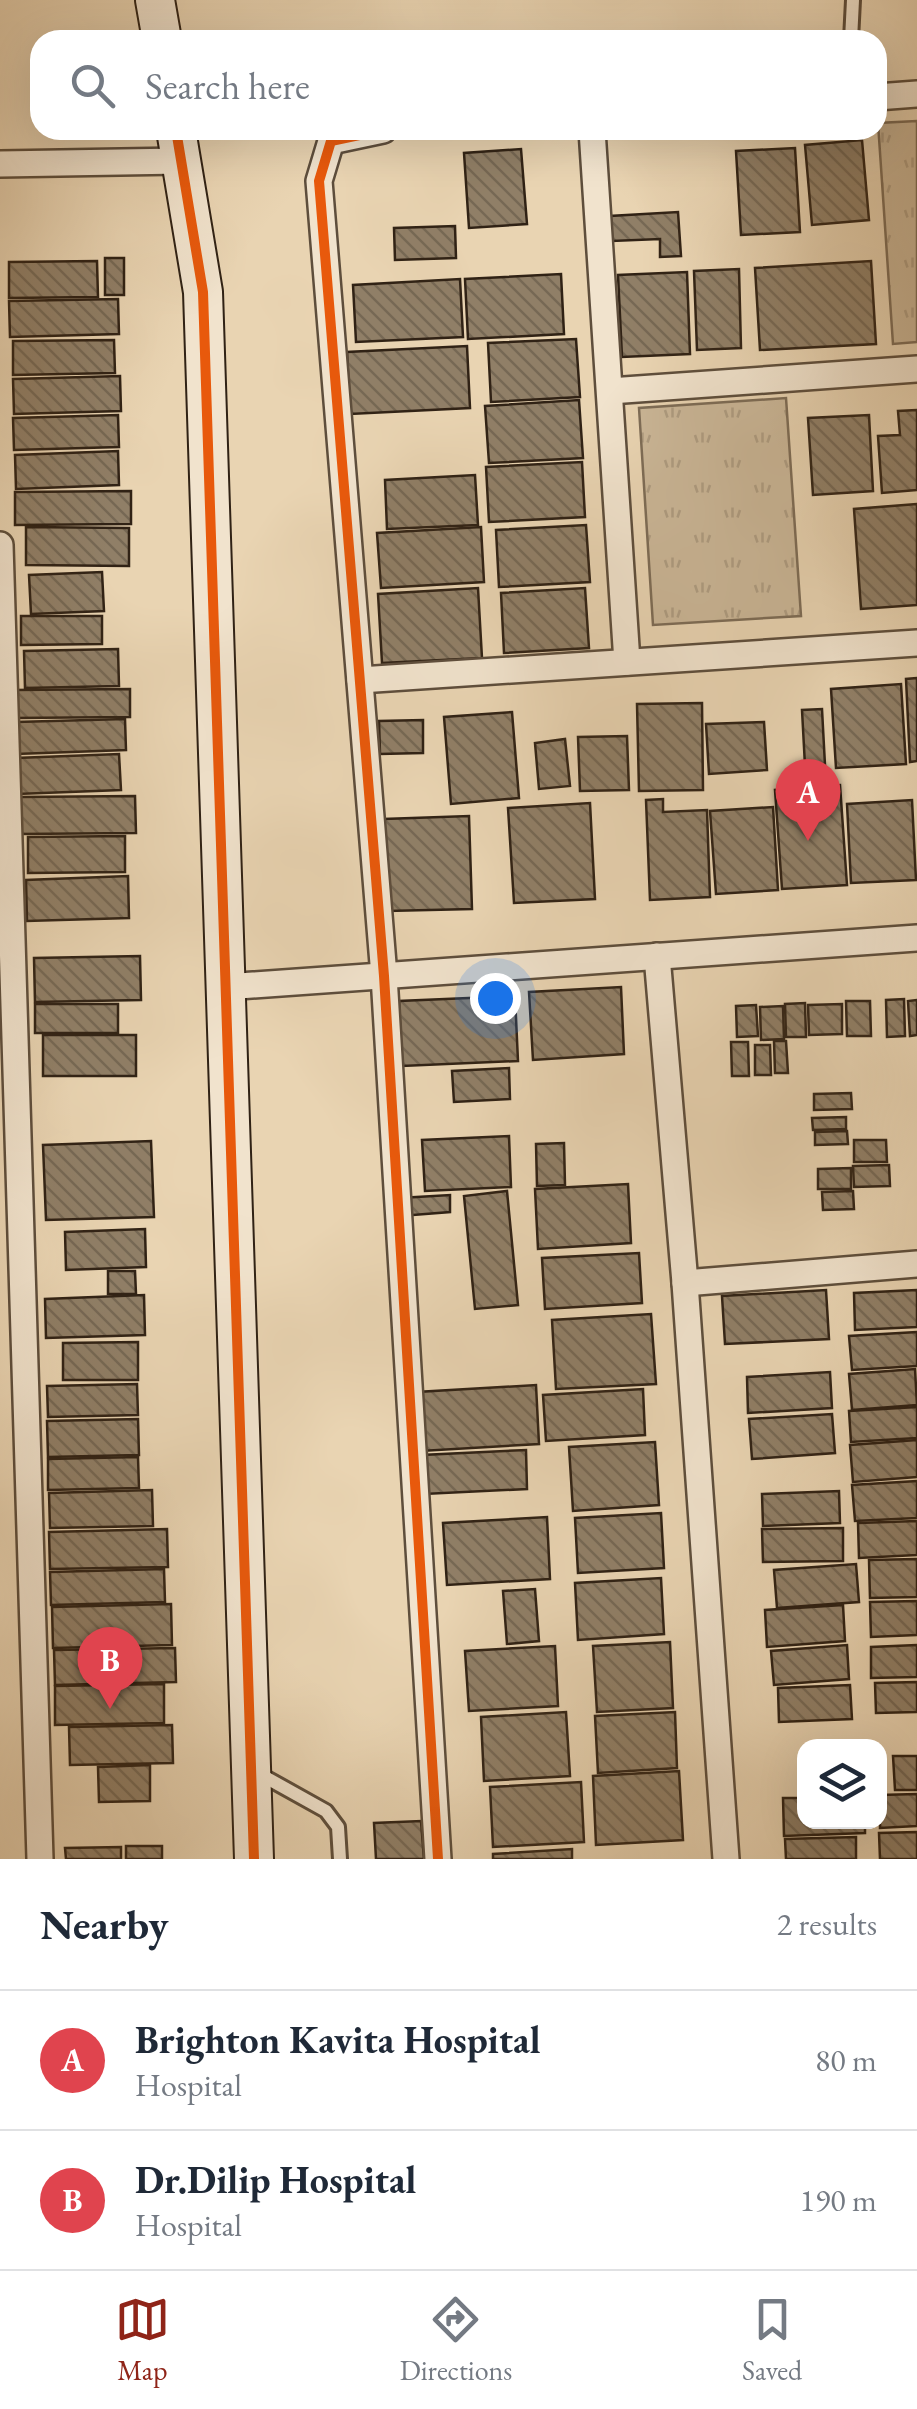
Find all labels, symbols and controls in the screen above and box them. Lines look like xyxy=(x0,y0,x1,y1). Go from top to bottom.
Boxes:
search box xyxy=(30,30,887,140)
icon: search xyxy=(65,58,120,113)
text: Search here xyxy=(145,61,310,110)
pin: A xyxy=(776,758,840,841)
your location xyxy=(470,973,521,1024)
pin: B xyxy=(78,1626,142,1709)
map controls xyxy=(797,1739,887,1829)
button: layers xyxy=(797,1739,887,1829)
text: Nearby xyxy=(40,1897,169,1952)
text: 2 results xyxy=(777,1903,877,1945)
text: Brighton Kavita Hospital xyxy=(135,2015,541,2064)
text: A xyxy=(61,2039,84,2081)
text: 80 m xyxy=(815,2039,877,2081)
text: Hospital xyxy=(135,2064,242,2106)
text: Dr.Dilip Hospital xyxy=(135,2155,416,2204)
text: B xyxy=(62,2179,83,2221)
text: 190 m xyxy=(800,2179,877,2221)
text: Hospital xyxy=(135,2204,242,2246)
tab: Map xyxy=(115,2292,170,2388)
tab: Directions xyxy=(400,2292,512,2388)
tab: Saved xyxy=(742,2292,802,2388)

